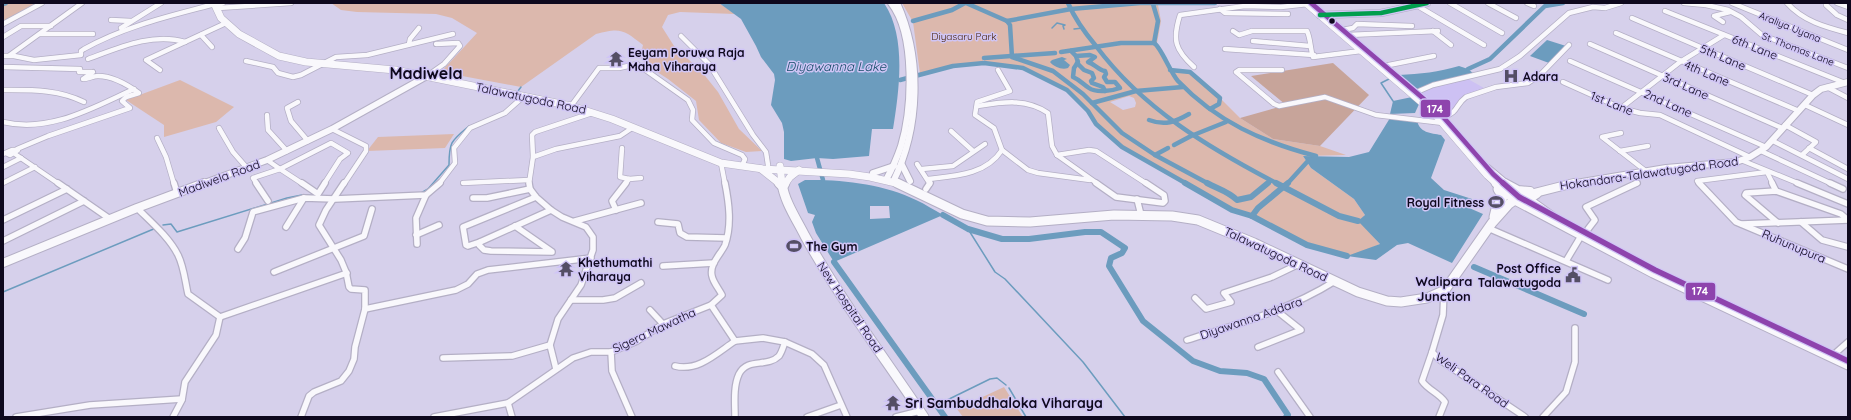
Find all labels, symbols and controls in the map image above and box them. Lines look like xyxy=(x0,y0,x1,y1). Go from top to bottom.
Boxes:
street label: Araliya Uyana xyxy=(1757,9,1823,45)
unlabelled marker xyxy=(1327,16,1337,26)
street label: St. Thomas Lane xyxy=(1760,29,1836,69)
park label: Diyasaru Park xyxy=(931,30,997,43)
street label: 6th Lane xyxy=(1730,31,1780,63)
street label: 5th Lane xyxy=(1698,41,1748,73)
place label: Eeyam Poruwa Raja Maha Viharaya xyxy=(628,45,745,74)
temple icon: Eeyam Poruwa Raja Maha Viharaya xyxy=(607,50,625,68)
street label: 4th Lane xyxy=(1682,57,1732,89)
water label: Diyawanna Lake xyxy=(786,58,887,74)
district label: Madiwela xyxy=(389,63,463,83)
hospital icon: Adara xyxy=(1502,67,1520,85)
place label: Adara xyxy=(1523,69,1558,84)
street label: 3rd Lane xyxy=(1661,69,1711,103)
street label: Talawatugoda Road xyxy=(474,79,588,117)
street label: 2nd Lane xyxy=(1641,86,1695,120)
street label: 1st Lane xyxy=(1588,88,1636,118)
line badge: 174 xyxy=(1420,99,1451,118)
text: 174 xyxy=(1427,102,1444,116)
street label: Hokandara-Talawatugoda Road xyxy=(1559,153,1739,193)
street label: Madiwela Road xyxy=(176,156,262,200)
sports icon: Royal Fitness xyxy=(1487,193,1505,211)
place label: Royal Fitness xyxy=(1407,195,1484,210)
street label: Talawatugoda Road xyxy=(1222,223,1330,285)
street label: Ruhunupura xyxy=(1760,226,1828,266)
sports icon: The Gym xyxy=(785,237,803,255)
place label: The Gym xyxy=(806,239,857,254)
place label: Khethumathi Viharaya xyxy=(578,255,652,284)
street label: New Hospital Road xyxy=(814,259,886,355)
temple icon: Khethumathi Viharaya xyxy=(557,260,575,278)
place label: Post Office Talawatugoda xyxy=(1478,261,1561,290)
public building icon: Post Office Talawatugoda xyxy=(1564,266,1582,284)
district label: Walipara Junction xyxy=(1416,273,1472,304)
line badge: 174 xyxy=(1685,282,1716,301)
text: 174 xyxy=(1692,284,1709,298)
street label: Diyawanna Addara xyxy=(1198,293,1304,343)
street label: Sigera Mawatha xyxy=(610,304,698,356)
street label: Weli Para Road xyxy=(1432,349,1512,411)
temple icon: Sri Sambuddhaloka Viharaya xyxy=(884,394,902,412)
place label: Sri Sambuddhaloka Viharaya xyxy=(905,394,1103,412)

